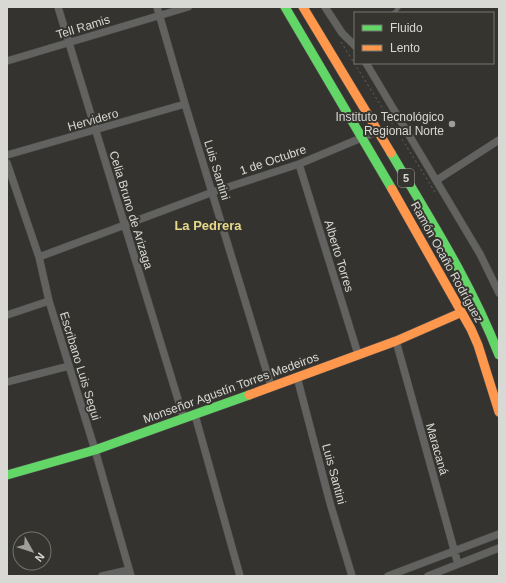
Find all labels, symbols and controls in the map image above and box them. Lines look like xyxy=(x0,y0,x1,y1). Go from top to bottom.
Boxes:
street label: Tell Ramis xyxy=(54,12,112,42)
legend xyxy=(354,12,494,64)
text: Fluido xyxy=(390,21,423,35)
text: Lento xyxy=(390,41,420,55)
street label: Hervidero xyxy=(66,106,120,134)
place label: Instituto Tecnológico Regional Norte xyxy=(335,110,444,138)
marker: Instituto Tecnológico Regional Norte xyxy=(447,119,457,129)
street label: Luis Santini xyxy=(201,138,233,202)
street label: 1 de Octubre xyxy=(238,142,308,178)
street label: Celia Bruno de Arizaga xyxy=(106,149,156,271)
road number: 5 xyxy=(398,169,414,187)
street label: Ramón Ocaño Rodríguez xyxy=(408,199,486,325)
district label: La Pedrera xyxy=(174,218,242,233)
street label: Alberto Torres xyxy=(321,218,357,294)
street label: Escribano Luis Segui xyxy=(57,310,103,422)
street label: Monseñor Agustín Torres Medeiros xyxy=(141,350,321,426)
street label: Maracaná xyxy=(423,421,451,477)
street label: Luis Santini xyxy=(319,442,349,506)
north arrow xyxy=(12,531,52,571)
text: N xyxy=(33,550,47,564)

